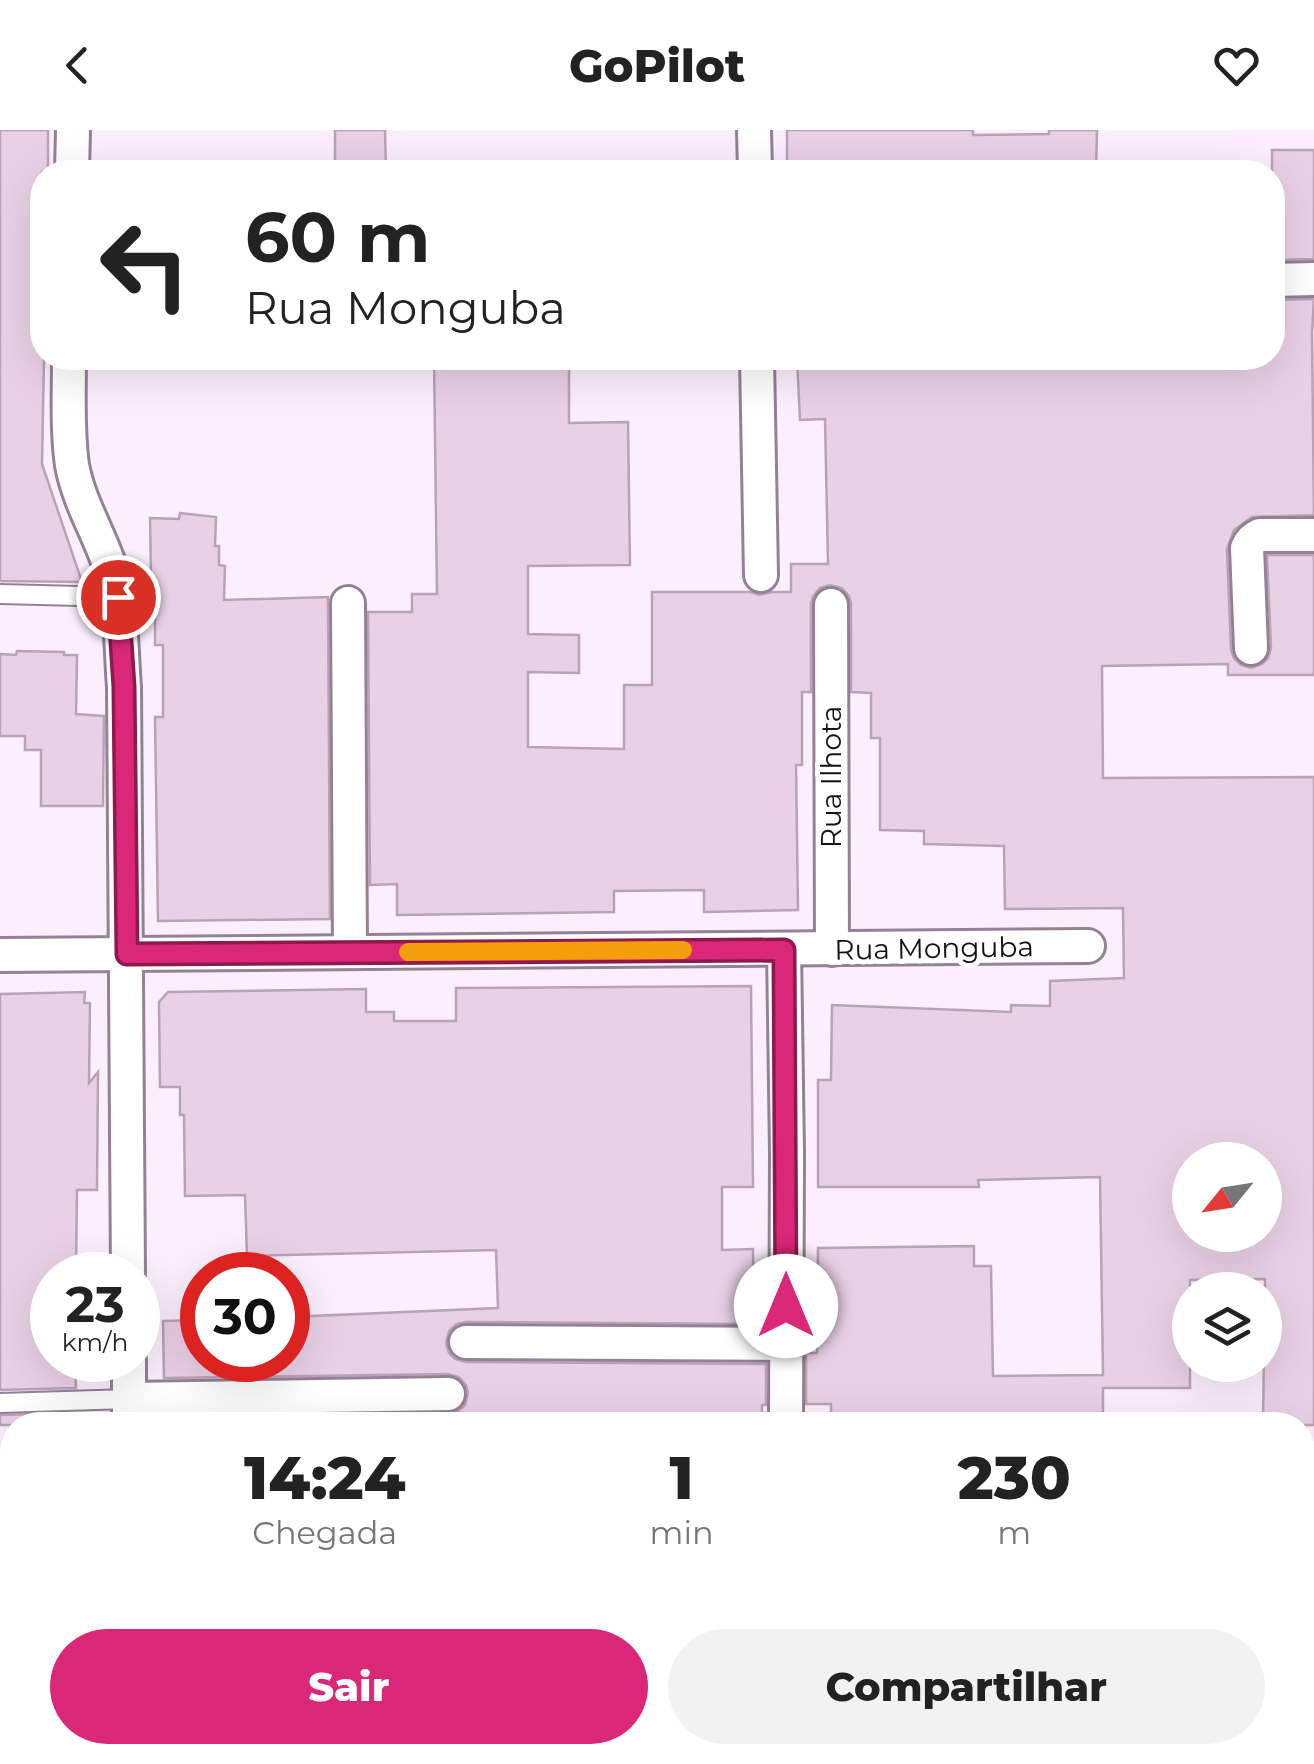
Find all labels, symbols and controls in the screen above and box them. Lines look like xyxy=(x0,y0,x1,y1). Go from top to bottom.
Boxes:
icon: back xyxy=(50,38,105,93)
text: GoPilot xyxy=(569,38,745,93)
icon: heart xyxy=(1209,38,1264,93)
text: 60 m xyxy=(245,194,430,280)
icon: left xyxy=(80,200,210,330)
text: Rua Monguba xyxy=(245,280,566,335)
pin xyxy=(76,555,161,640)
icon: arrive xyxy=(91,570,146,625)
street label: Rua Ilhota xyxy=(814,706,848,848)
street label: Rua Monguba xyxy=(834,929,1034,967)
north arrow xyxy=(1172,1142,1282,1252)
map controls xyxy=(1172,1142,1282,1382)
speed limit sign: 30 xyxy=(180,1252,310,1382)
position arrow xyxy=(734,1254,838,1358)
button: layers xyxy=(1172,1272,1282,1382)
text: 23 xyxy=(65,1274,125,1335)
text: km/h xyxy=(62,1327,128,1357)
text: 14:24 xyxy=(244,1441,405,1514)
text: 1 xyxy=(669,1441,694,1514)
text: 230 xyxy=(958,1441,1071,1514)
text: Chegada xyxy=(252,1513,397,1552)
text: min xyxy=(649,1513,714,1552)
text: m xyxy=(997,1513,1031,1552)
button: Sair xyxy=(50,1629,648,1744)
button: Compartilhar xyxy=(668,1629,1265,1744)

